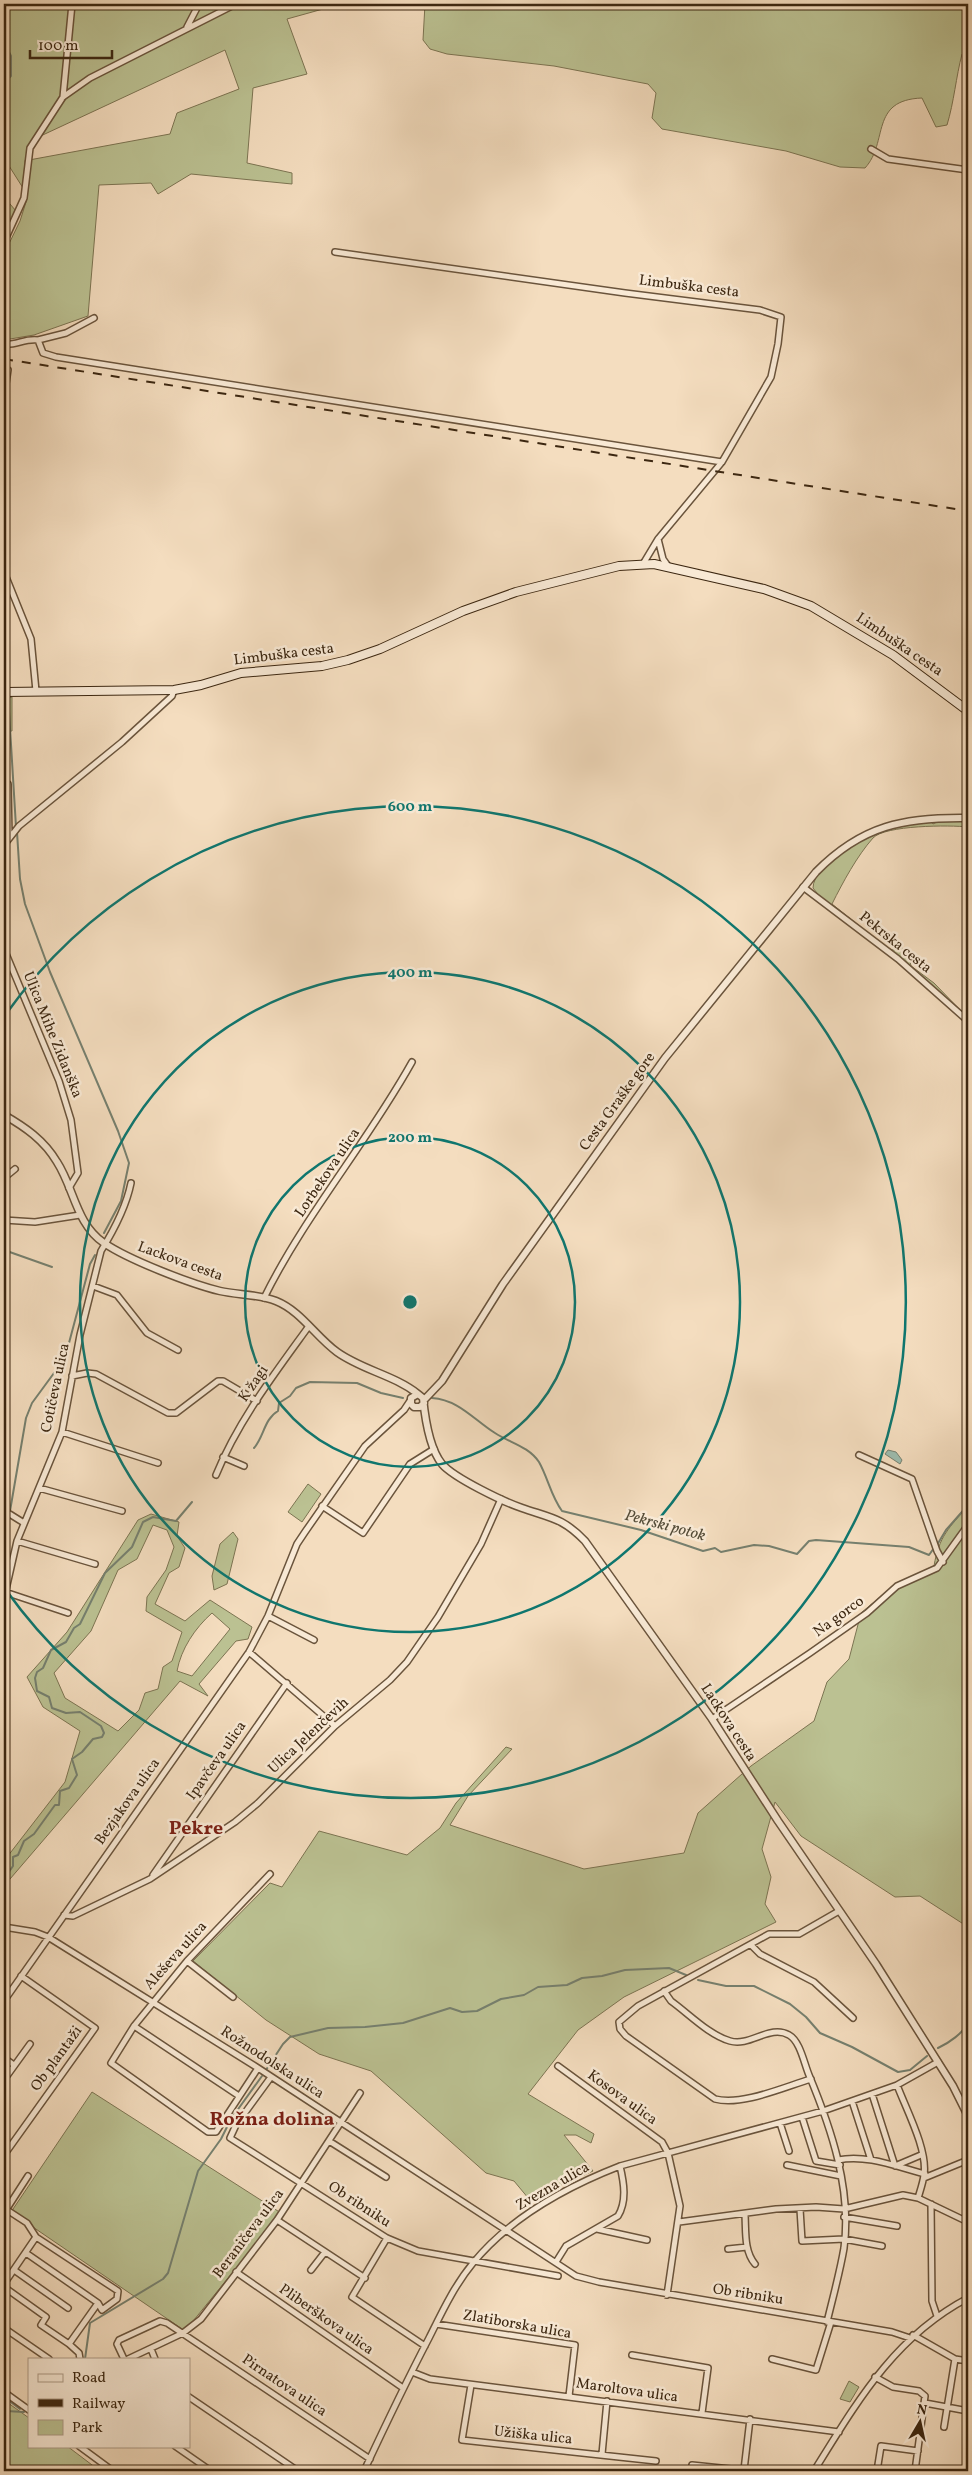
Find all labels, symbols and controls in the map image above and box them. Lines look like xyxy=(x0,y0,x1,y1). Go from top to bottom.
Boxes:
scale bar xyxy=(30,28,112,60)
text: 100 m xyxy=(38,36,78,57)
street label: Limbuška cesta xyxy=(638,270,740,304)
street label: Limbuška cesta xyxy=(851,608,947,682)
street label: Limbuška cesta xyxy=(233,638,335,672)
text: 600 m xyxy=(388,797,433,818)
street label: Pekrska cesta xyxy=(854,907,936,979)
text: 400 m xyxy=(388,963,433,984)
street label: Ulica Mihe Zidanška xyxy=(17,969,87,1101)
street label: Cesta Graške gore xyxy=(575,1048,661,1156)
street label: Lorbekova ulica xyxy=(290,1124,366,1222)
text: 200 m xyxy=(388,1128,432,1149)
street label: Lackova cesta xyxy=(134,1237,226,1287)
centre of rings xyxy=(401,1293,419,1311)
street label: Cotičeva ulica xyxy=(36,1341,76,1435)
street label: K žagi xyxy=(234,1361,274,1407)
water label: Pekrski potok xyxy=(622,1505,708,1547)
street label: Na gorco xyxy=(809,1591,869,1643)
street label: Lackova cesta xyxy=(695,1680,761,1766)
street label: Ulica Jelenčevih xyxy=(264,1693,354,1779)
street label: Ipavčeva ulica xyxy=(182,1717,252,1805)
street label: Bezjakova ulica xyxy=(90,1754,166,1850)
district label: Pekre xyxy=(169,1815,223,1843)
street label: Aleševa ulica xyxy=(140,1917,212,1995)
street label: Ob plantaži xyxy=(26,2022,88,2096)
street label: Rožnodolska ulica xyxy=(216,2022,328,2104)
street label: Kosova ulica xyxy=(583,2065,661,2131)
district label: Rožna dolina xyxy=(210,2106,335,2134)
street label: Zvezna ulica xyxy=(512,2157,594,2217)
street label: Ob ribniku xyxy=(323,2177,395,2233)
street label: Beraničeva ulica xyxy=(208,2185,290,2283)
street label: Pliberškova ulica xyxy=(274,2279,378,2361)
street label: Ob ribniku xyxy=(711,2279,785,2311)
street label: Zlatiborska ulica xyxy=(461,2305,573,2345)
street label: Pirnatova ulica xyxy=(237,2350,331,2422)
legend xyxy=(28,2358,190,2448)
text: Road xyxy=(72,2368,106,2389)
street label: Maroltova ulica xyxy=(575,2373,679,2409)
text: Railway xyxy=(72,2394,125,2415)
north arrow xyxy=(894,2398,944,2448)
text: N xyxy=(915,2400,928,2421)
text: Park xyxy=(72,2418,103,2439)
street label: Užiška ulica xyxy=(493,2421,573,2451)

